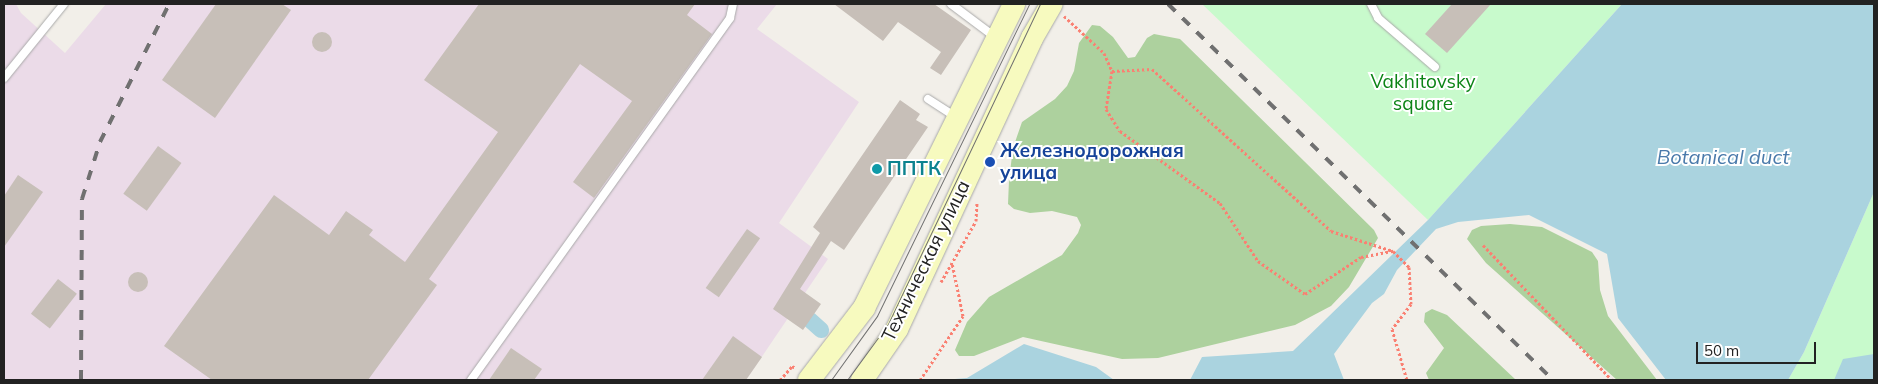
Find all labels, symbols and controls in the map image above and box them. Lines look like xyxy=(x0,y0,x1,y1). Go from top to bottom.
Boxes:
park label: Vakhitovsky square xyxy=(1370,71,1476,115)
place label: Железнодорожная улица xyxy=(1000,140,1184,184)
water label: Botanical duct xyxy=(1657,144,1789,168)
marker: Железнодорожная улица xyxy=(984,156,996,168)
place label: ППТК xyxy=(887,158,941,180)
marker: ППТК xyxy=(871,163,883,175)
street label: Техническая улица xyxy=(877,177,975,345)
scale bar xyxy=(1698,332,1818,364)
text: 50 m xyxy=(1704,341,1739,360)

